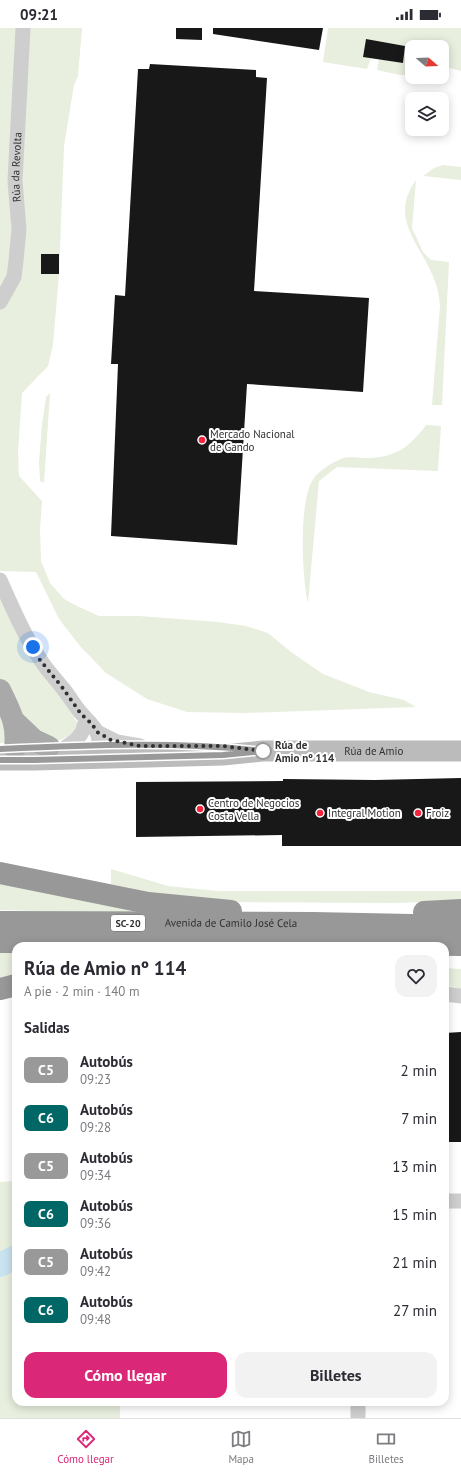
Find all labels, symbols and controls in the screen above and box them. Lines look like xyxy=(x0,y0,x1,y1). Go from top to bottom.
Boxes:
text: 09:21 xyxy=(20,5,58,24)
north arrow xyxy=(405,40,449,84)
map controls xyxy=(405,40,449,136)
button: layers xyxy=(405,92,449,136)
street label: Rúa da Revolta xyxy=(8,132,25,203)
place label: Mercado Nacional de Gando xyxy=(210,427,295,454)
marker: Mercado Nacional de Gando xyxy=(197,435,207,445)
your location xyxy=(23,637,43,657)
place label: Rúa de Amio nº 114 xyxy=(275,738,335,765)
marker: Rúa de Amio nº 114 xyxy=(254,742,272,760)
street label: Rúa de Amio xyxy=(344,744,403,758)
place label: Centro de Negocios Costa Vella xyxy=(208,796,300,823)
marker: Centro de Negocios Costa Vella xyxy=(195,804,205,814)
place label: Integral Motion xyxy=(328,806,401,820)
place label: Froiz xyxy=(426,806,449,820)
marker: Integral Motion xyxy=(315,808,325,818)
marker: Froiz xyxy=(413,808,423,818)
road number: SC-20 xyxy=(111,915,145,931)
street label: Avenida de Camilo José Cela xyxy=(165,916,297,930)
button: heart xyxy=(395,955,437,997)
text: Rúa de Amio nº 114 xyxy=(24,956,186,980)
text: A pie · 2 min · 140 m xyxy=(24,983,139,1000)
text: Salidas xyxy=(24,1018,70,1037)
text: Autobús xyxy=(80,1052,133,1071)
text: C5 xyxy=(38,1061,54,1079)
text: 2 min xyxy=(400,1061,437,1080)
text: 09:23 xyxy=(80,1071,111,1088)
text: Autobús xyxy=(80,1100,133,1119)
text: C6 xyxy=(38,1109,54,1127)
text: 7 min xyxy=(401,1109,437,1128)
text: 09:28 xyxy=(80,1119,111,1136)
text: Autobús xyxy=(80,1148,133,1167)
text: C5 xyxy=(38,1157,54,1175)
text: 13 min xyxy=(392,1157,437,1176)
text: 09:34 xyxy=(80,1167,111,1184)
text: Autobús xyxy=(80,1196,133,1215)
text: C6 xyxy=(38,1205,54,1223)
text: 15 min xyxy=(392,1205,437,1224)
text: 09:36 xyxy=(80,1215,111,1232)
text: Autobús xyxy=(80,1244,133,1263)
text: C5 xyxy=(38,1253,54,1271)
text: 21 min xyxy=(392,1253,437,1272)
text: 09:42 xyxy=(80,1263,111,1280)
text: Autobús xyxy=(80,1292,133,1311)
text: C6 xyxy=(38,1301,54,1319)
text: 27 min xyxy=(393,1301,437,1320)
text: 09:48 xyxy=(80,1311,111,1328)
button: Cómo llegar xyxy=(24,1352,227,1398)
button: Billetes xyxy=(235,1352,437,1398)
tab: Cómo llegar xyxy=(57,1428,114,1466)
tab: Mapa xyxy=(228,1428,254,1466)
tab: Billetes xyxy=(369,1428,404,1466)

